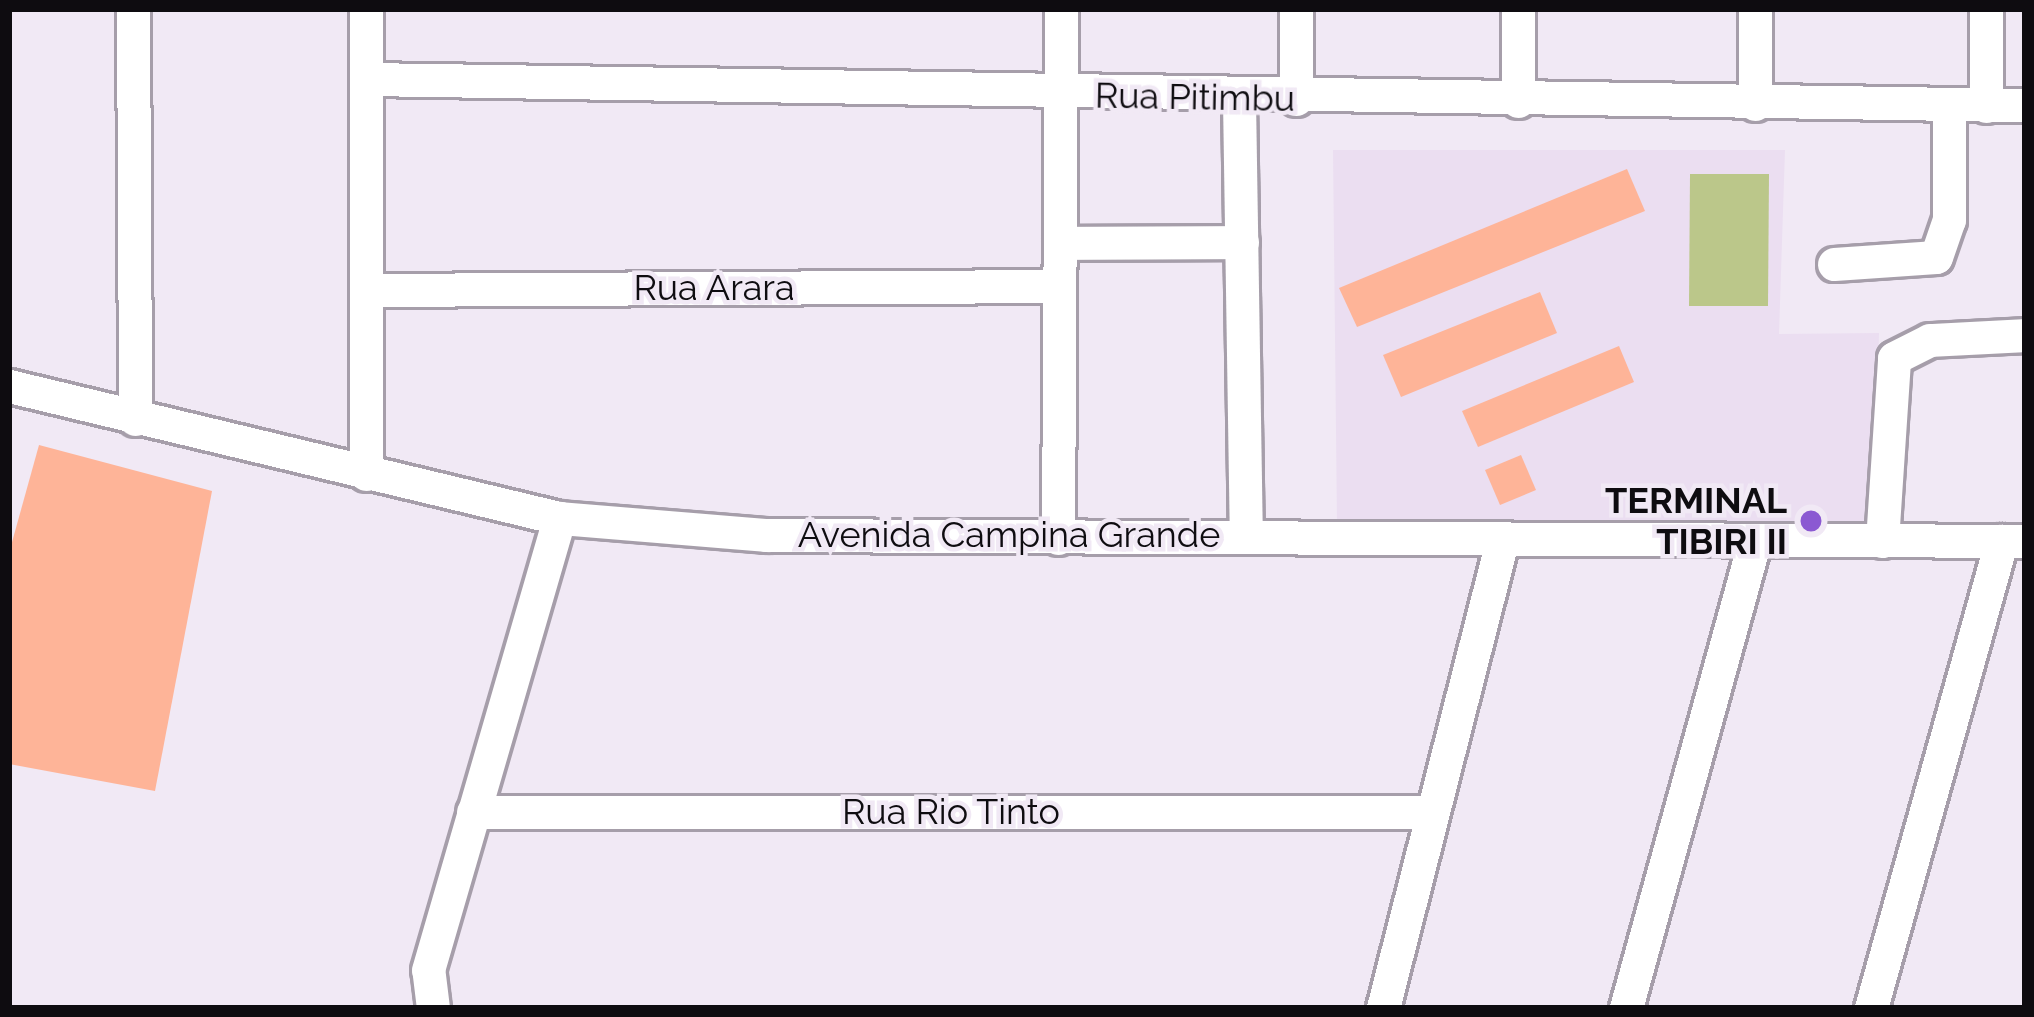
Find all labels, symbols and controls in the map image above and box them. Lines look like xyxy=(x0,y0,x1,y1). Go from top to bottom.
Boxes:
street label: Rua Pitimbu xyxy=(1095,74,1295,120)
street label: Rua Arara xyxy=(633,266,795,310)
place label: TERMINAL TIBIRI II xyxy=(1605,478,1787,563)
marker: TERMINAL TIBIRI II xyxy=(1798,508,1824,534)
street label: Avenida Campina Grande xyxy=(798,513,1220,557)
street label: Rua Rio Tinto xyxy=(842,790,1060,834)

